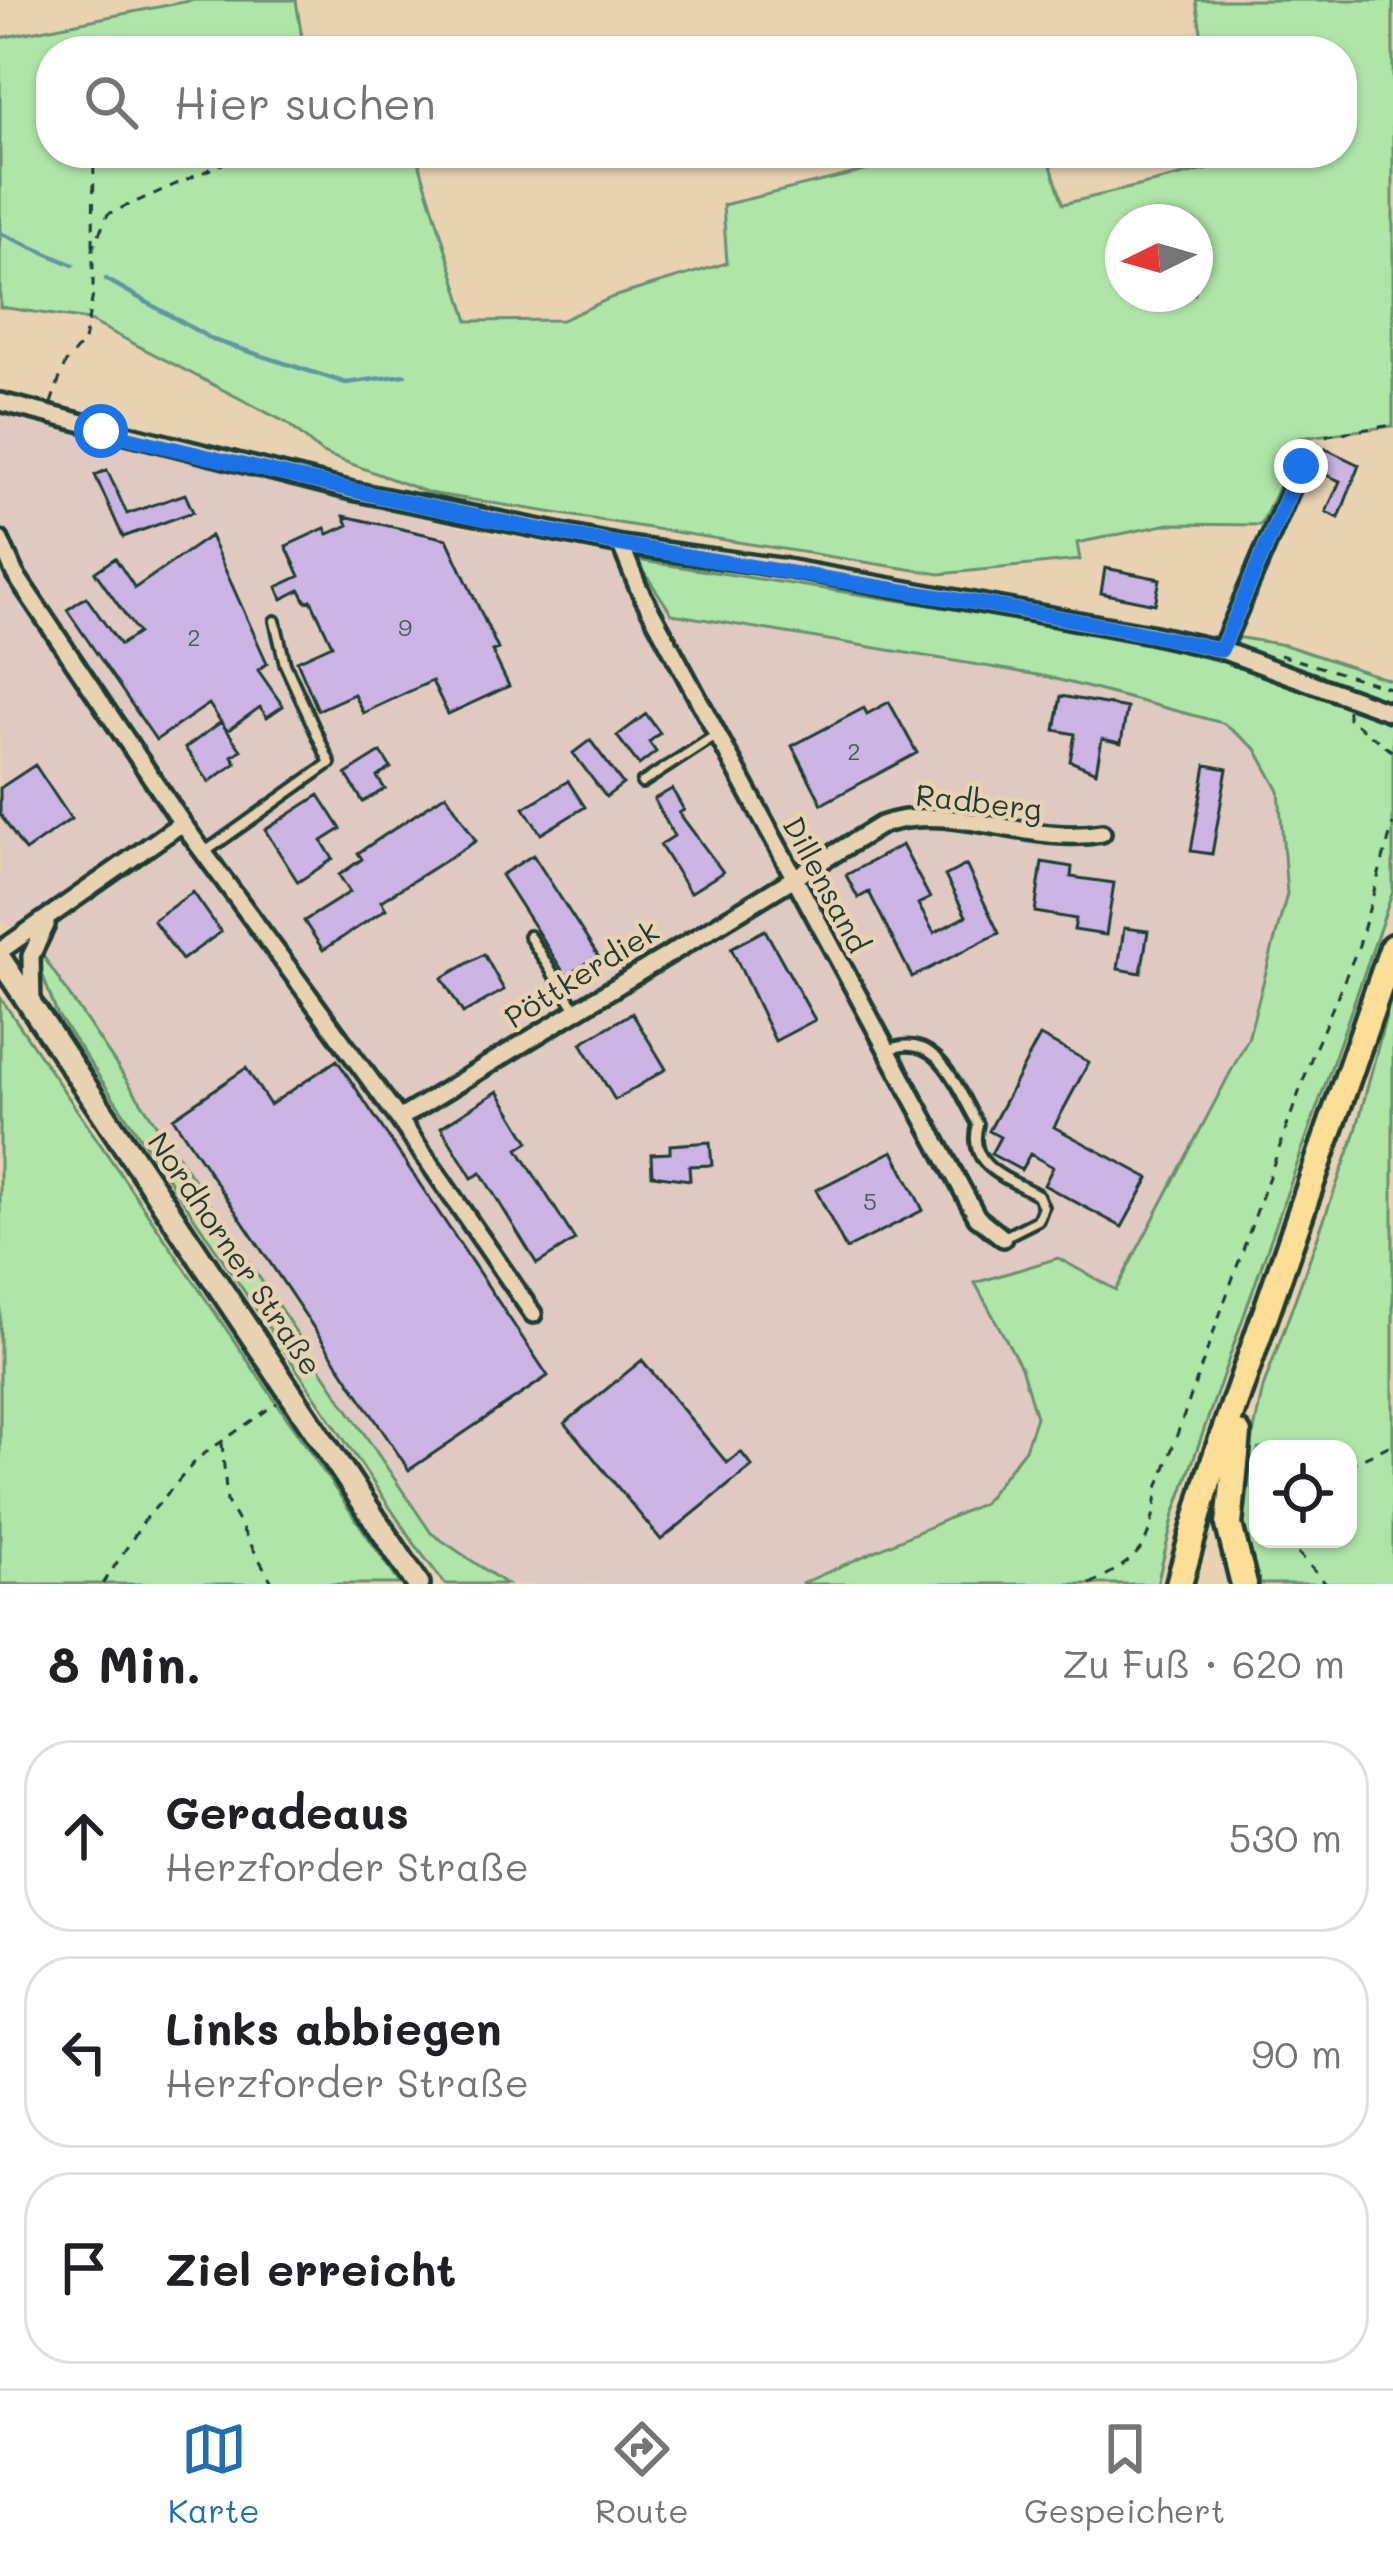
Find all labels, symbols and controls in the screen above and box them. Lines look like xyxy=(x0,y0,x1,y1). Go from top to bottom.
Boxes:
search box xyxy=(36,36,1357,168)
icon: search xyxy=(78,69,144,135)
text: Hier suchen xyxy=(174,73,436,131)
north arrow xyxy=(1105,204,1213,312)
route start xyxy=(74,404,128,458)
route end xyxy=(1274,439,1328,493)
house number: 9 xyxy=(398,611,412,642)
house number: 2 xyxy=(187,621,201,652)
house number: 2 xyxy=(847,735,861,766)
street label: Radberg xyxy=(913,773,1045,829)
street label: Dillensand xyxy=(774,809,880,959)
street label: Pöttkerdiek xyxy=(496,910,666,1036)
street label: Nordhorner Straße xyxy=(140,1124,332,1382)
house number: 5 xyxy=(863,1185,877,1216)
map controls xyxy=(1249,1440,1357,1548)
button: locate xyxy=(1249,1440,1357,1548)
text: 8 Min. xyxy=(48,1629,201,1696)
text: Zu Fuß · 620 m xyxy=(1062,1637,1345,1688)
text: Geradeaus xyxy=(165,1782,409,1840)
icon: ahead xyxy=(51,1803,117,1869)
text: 530 m xyxy=(1229,1811,1342,1862)
text: Herzforder Straße xyxy=(165,1840,529,1891)
text: Links abbiegen xyxy=(165,1998,502,2056)
icon: left xyxy=(51,2019,117,2085)
text: 90 m xyxy=(1251,2027,1342,2078)
text: Herzforder Straße xyxy=(165,2056,529,2107)
icon: arrive xyxy=(51,2235,117,2301)
text: Ziel erreicht xyxy=(165,2239,456,2297)
tab: Karte xyxy=(168,2416,260,2531)
tab: Route xyxy=(595,2416,689,2531)
tab: Gespeichert xyxy=(1024,2416,1225,2531)

